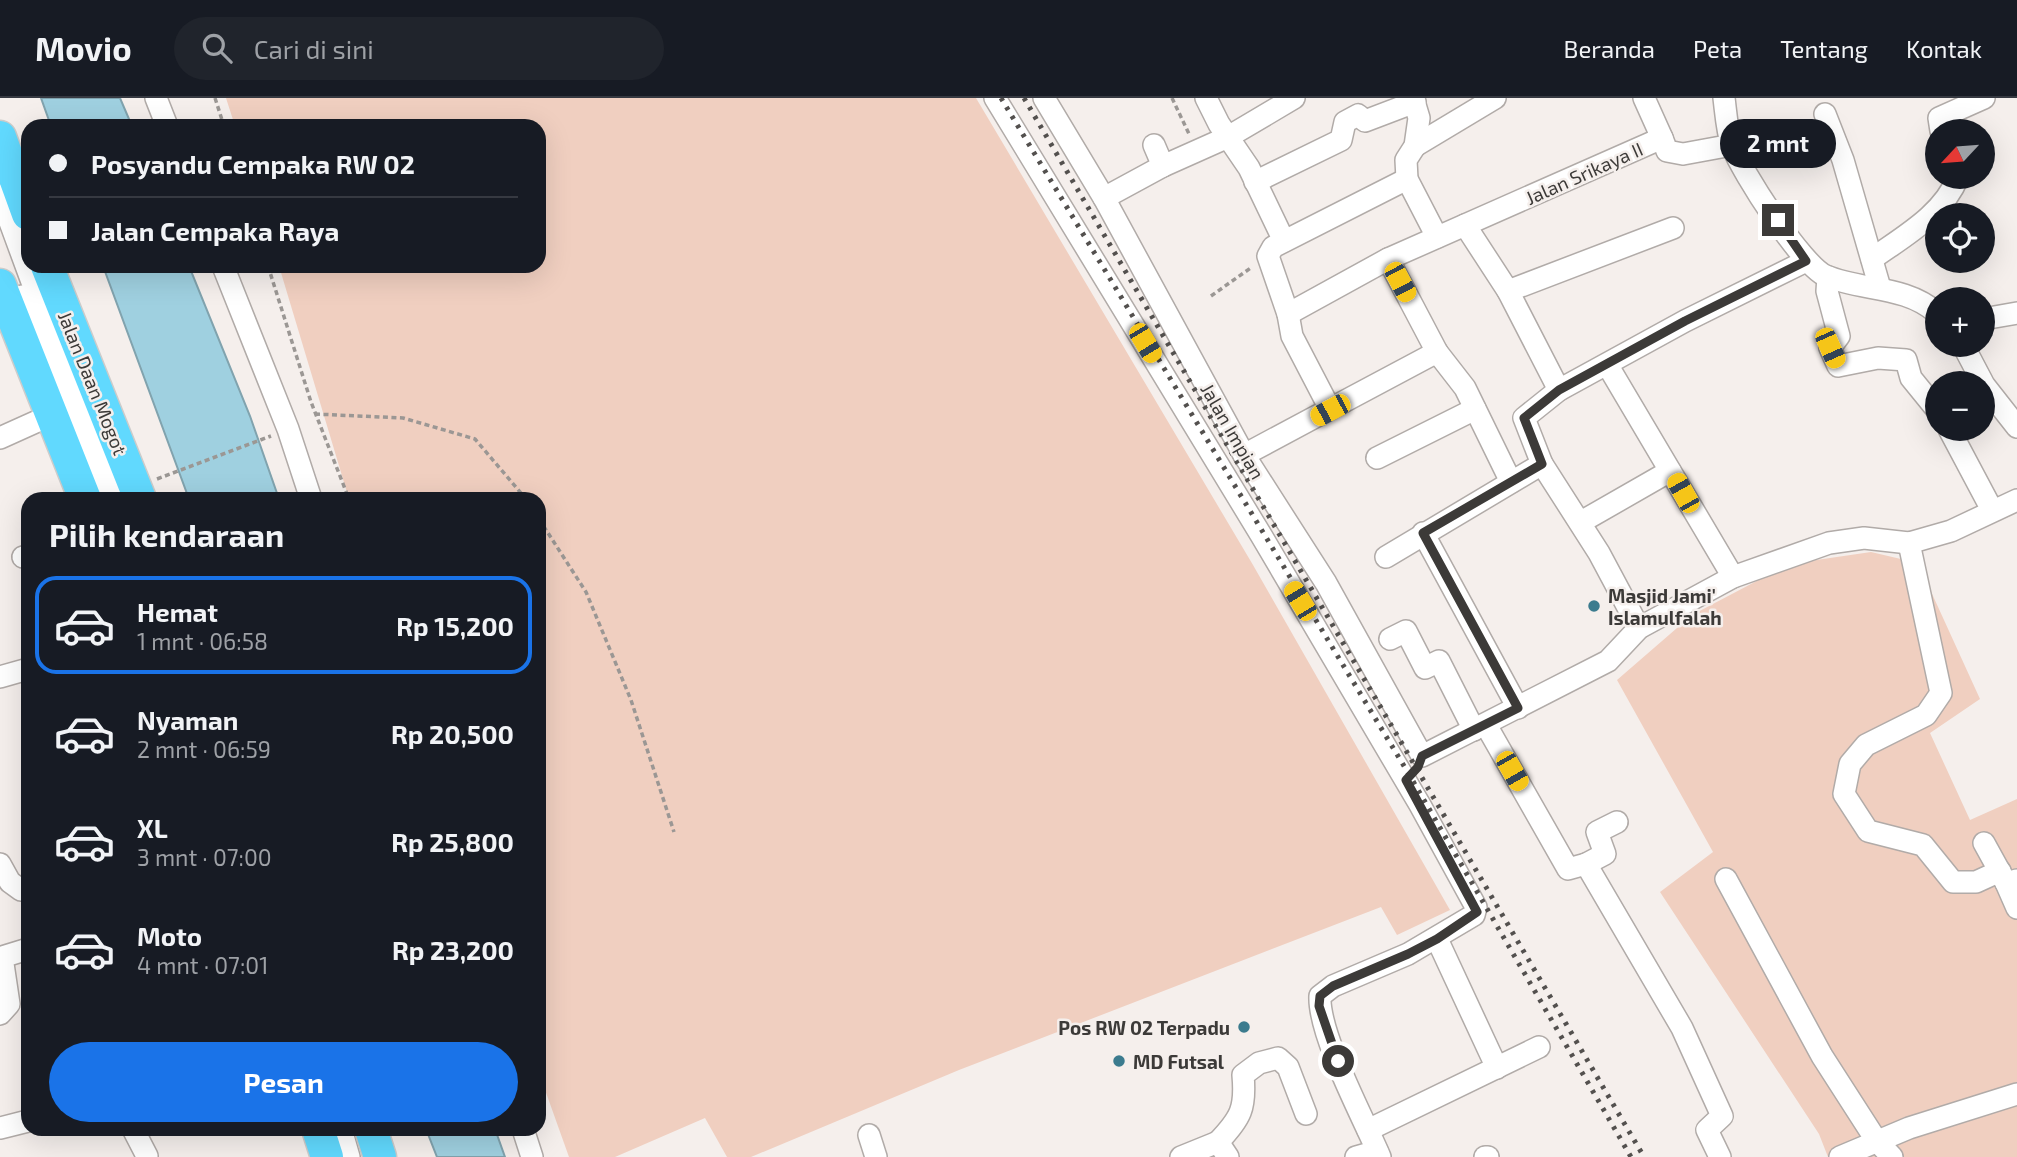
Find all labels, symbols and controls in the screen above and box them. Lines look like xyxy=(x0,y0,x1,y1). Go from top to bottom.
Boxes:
search box xyxy=(174,17,664,80)
text: Movio xyxy=(35,28,132,68)
icon: search xyxy=(198,29,236,67)
text: Cari di sini xyxy=(254,33,374,64)
text: Beranda xyxy=(1564,34,1655,63)
text: Peta xyxy=(1693,34,1742,63)
text: Tentang xyxy=(1780,34,1868,63)
text: Kontak xyxy=(1906,34,1982,63)
callout: 2 mnt xyxy=(1720,118,1836,167)
north arrow xyxy=(1925,119,1995,189)
map controls xyxy=(1925,119,1995,441)
text: 2 mnt xyxy=(1747,129,1809,157)
street label: Jalan Srikaya II xyxy=(1522,137,1646,209)
text: Posyandu Cempaka RW 02 xyxy=(91,148,415,179)
button: locate xyxy=(1925,203,1995,273)
route end xyxy=(1762,204,1794,236)
text: Jalan Cempaka Raya xyxy=(91,215,339,246)
car xyxy=(1381,259,1420,305)
button: + xyxy=(1925,287,1995,357)
street label: Jalan Daan Mogot xyxy=(54,308,132,458)
car xyxy=(1126,320,1165,366)
car xyxy=(1812,325,1849,371)
button: − xyxy=(1925,371,1995,441)
street label: Jalan Impian xyxy=(1196,379,1270,483)
car xyxy=(1307,391,1354,429)
car xyxy=(1664,470,1703,516)
text: Pilih kendaraan xyxy=(49,515,284,553)
car xyxy=(1281,578,1320,624)
place label: Masjid Jami' Islamulfalah xyxy=(1608,584,1722,629)
icon: car xyxy=(53,594,116,657)
text: Hemat xyxy=(137,596,218,627)
marker: Masjid Jami' Islamulfalah xyxy=(1586,598,1602,614)
text: Rp 15,200 xyxy=(396,610,514,641)
text: 1 mnt · 06:58 xyxy=(137,627,268,655)
icon: car xyxy=(53,702,116,765)
text: Nyaman xyxy=(137,704,238,735)
text: Rp 20,500 xyxy=(391,718,514,749)
text: 2 mnt · 06:59 xyxy=(137,735,271,763)
car xyxy=(1493,748,1532,794)
icon: car xyxy=(53,810,116,873)
text: XL xyxy=(137,812,168,843)
text: Rp 25,800 xyxy=(391,826,514,857)
text: 3 mnt · 07:00 xyxy=(137,843,272,871)
icon: car xyxy=(53,918,116,981)
text: Moto xyxy=(137,920,202,951)
text: Rp 23,200 xyxy=(392,934,514,965)
text: 4 mnt · 07:01 xyxy=(137,951,268,979)
place label: Pos RW 02 Terpadu xyxy=(1058,1016,1230,1039)
marker: Pos RW 02 Terpadu xyxy=(1236,1019,1252,1035)
button: Pesan xyxy=(49,1042,518,1122)
route start xyxy=(1322,1045,1354,1077)
place label: MD Futsal xyxy=(1133,1050,1225,1073)
marker: MD Futsal xyxy=(1111,1053,1127,1069)

